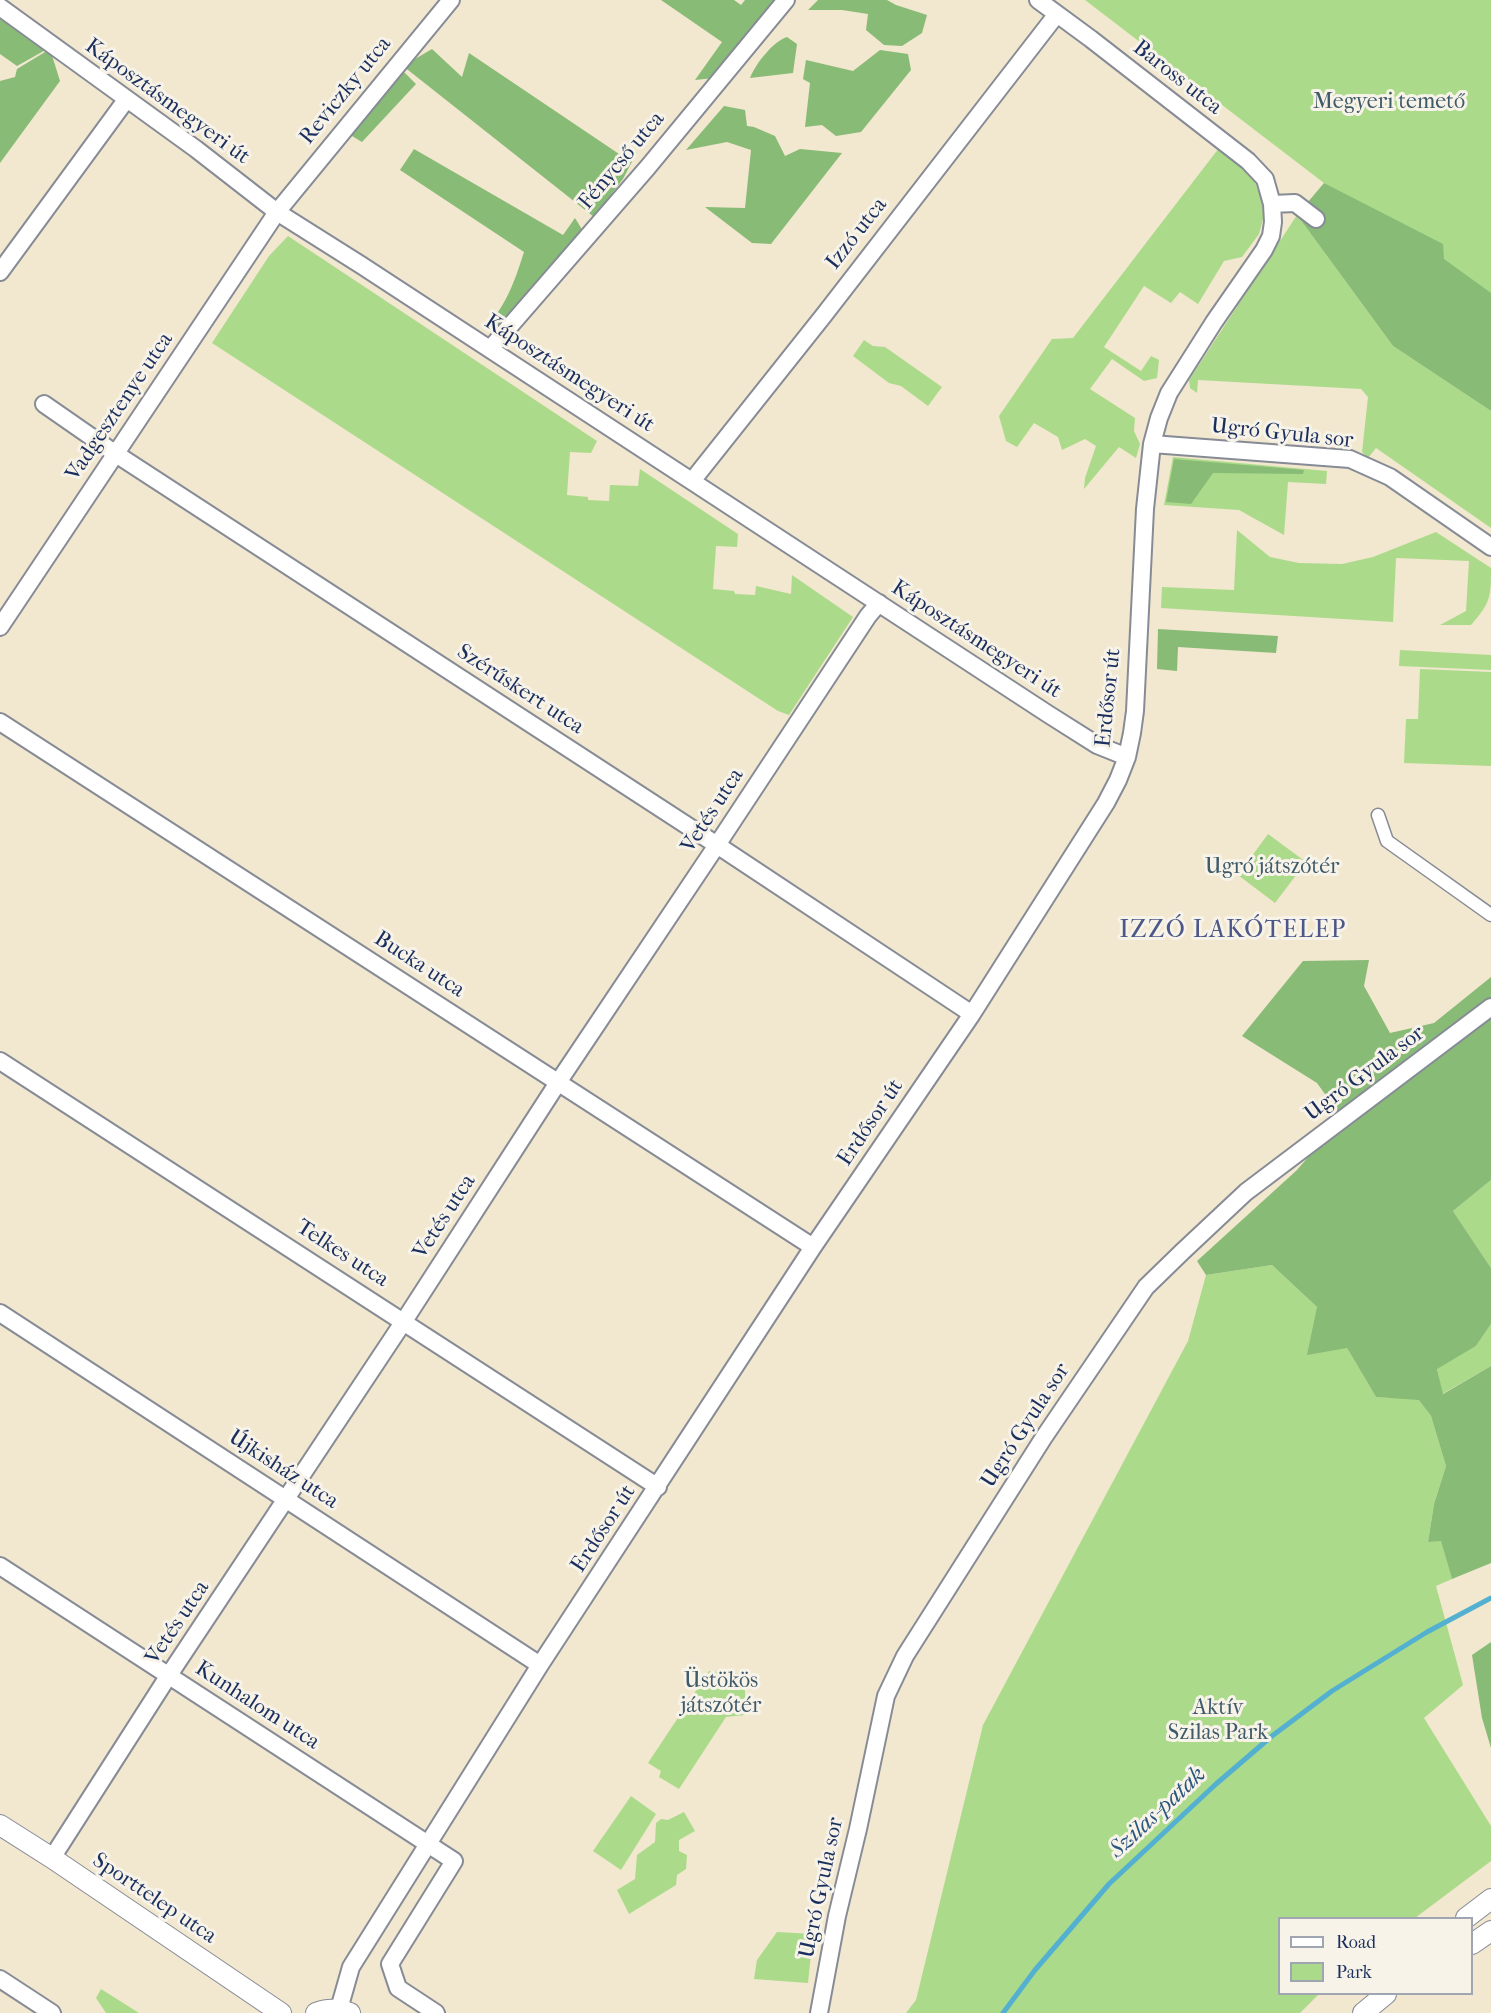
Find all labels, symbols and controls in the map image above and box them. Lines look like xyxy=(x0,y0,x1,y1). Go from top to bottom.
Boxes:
street label: Reviczky utca xyxy=(295,32,397,150)
street label: Káposztásmegyeri út xyxy=(79,33,255,171)
street label: Baross utca xyxy=(1127,35,1227,121)
park label: Megyeri temető xyxy=(1313,90,1465,116)
street label: Fénycső utca xyxy=(573,107,671,215)
street label: Izzó utca xyxy=(821,193,893,275)
street label: Káposztásmegyeri út xyxy=(479,309,659,439)
street label: Vadgesztenye utca xyxy=(61,328,179,486)
street label: Ugró Gyula sor xyxy=(1209,413,1355,455)
street label: Káposztásmegyeri út xyxy=(886,575,1066,705)
street label: Szérűskert utca xyxy=(452,639,588,741)
street label: Erdősor út xyxy=(1091,647,1127,749)
street label: Vetés utca xyxy=(676,764,750,858)
park label: Ugró játszótér xyxy=(1205,855,1339,881)
district label: IZZÓ LAKÓTELEP xyxy=(1119,917,1347,945)
street label: Bucka utca xyxy=(369,926,469,1004)
street label: Ugró Gyula sor xyxy=(1300,1020,1430,1128)
street label: Erdősor út xyxy=(832,1075,910,1171)
street label: Vetés utca xyxy=(408,1170,482,1264)
street label: Telkes utca xyxy=(291,1214,393,1294)
street label: Ugró Gyula sor xyxy=(976,1359,1076,1493)
street label: Újkisház utca xyxy=(223,1425,343,1515)
street label: Erdősor út xyxy=(566,1480,642,1578)
street label: Vetés utca xyxy=(140,1576,216,1670)
street label: Kunhalom utca xyxy=(190,1656,324,1756)
park label: Üstökös játszótér xyxy=(681,1669,761,1720)
park label: Aktív Szilas Park xyxy=(1168,1696,1268,1748)
water label: Szilas-patak xyxy=(1104,1761,1212,1865)
street label: Ugró Gyula sor xyxy=(794,1815,850,1961)
street label: Sporttelep utca xyxy=(87,1848,221,1950)
legend xyxy=(1278,1917,1473,1995)
text: Road xyxy=(1336,1932,1376,1953)
text: Park xyxy=(1336,1962,1372,1983)

